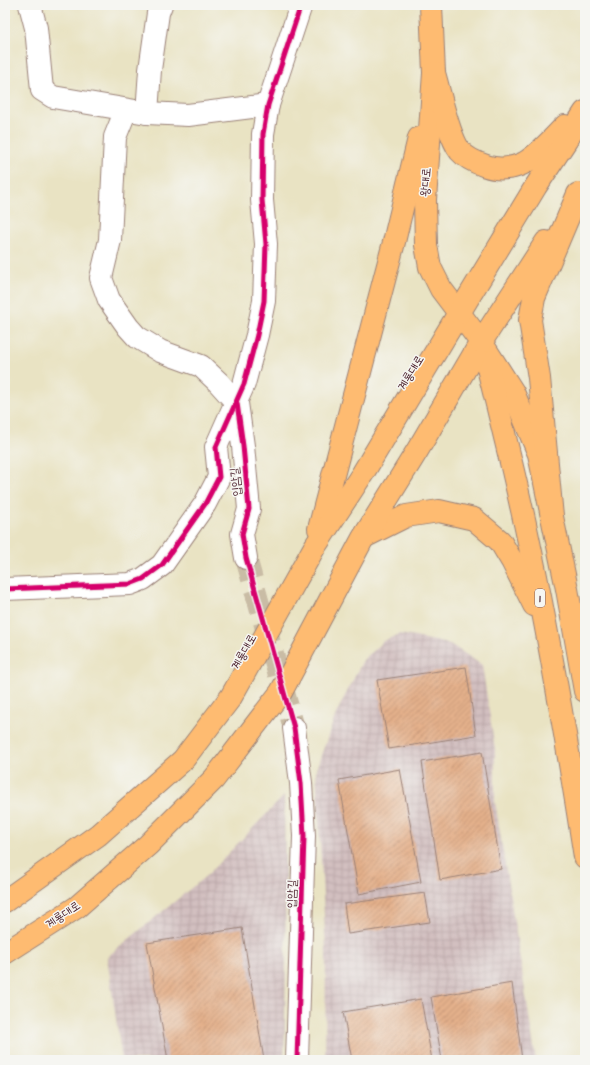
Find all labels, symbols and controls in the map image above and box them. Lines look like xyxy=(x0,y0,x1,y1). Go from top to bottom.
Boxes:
street label: 왕대로 xyxy=(417,167,435,197)
street label: 계룡대로 xyxy=(394,352,428,394)
street label: 입암길 xyxy=(226,466,246,497)
road number: 1 xyxy=(535,589,545,607)
street label: 계룡대로 xyxy=(227,631,261,673)
street label: 입암길 xyxy=(283,879,301,909)
street label: 계룡대로 xyxy=(42,897,84,933)

